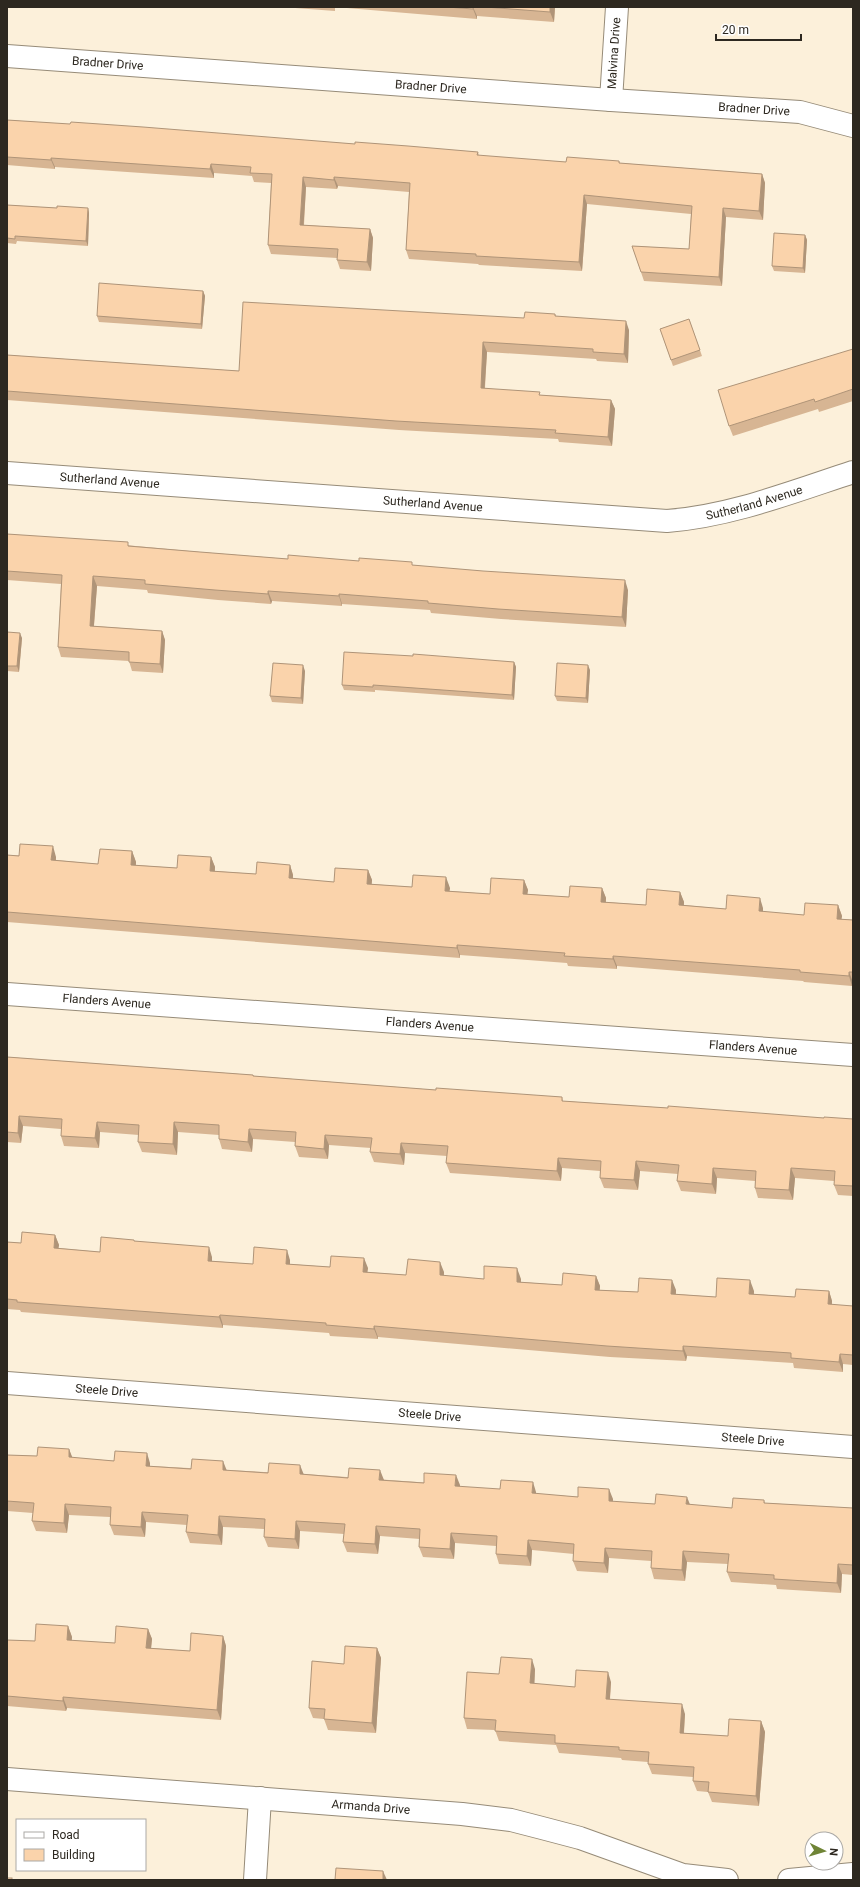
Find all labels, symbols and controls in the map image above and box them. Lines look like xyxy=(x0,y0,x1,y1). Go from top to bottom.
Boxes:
scale bar xyxy=(716,16,801,42)
street label: Malvina Drive xyxy=(605,17,623,89)
text: 20 m xyxy=(722,23,749,37)
street label: Bradner Drive xyxy=(71,54,144,73)
street label: Bradner Drive xyxy=(395,77,467,96)
street label: Bradner Drive xyxy=(718,100,790,118)
street label: Sutherland Avenue xyxy=(59,470,160,491)
street label: Sutherland Avenue xyxy=(705,482,804,523)
street label: Sutherland Avenue xyxy=(383,493,483,515)
street label: Flanders Avenue xyxy=(62,991,151,1011)
street label: Flanders Avenue xyxy=(385,1014,475,1035)
street label: Flanders Avenue xyxy=(708,1038,798,1058)
street label: Steele Drive xyxy=(75,1381,139,1400)
street label: Steele Drive xyxy=(398,1406,462,1424)
street label: Steele Drive xyxy=(721,1430,785,1449)
street label: Armanda Drive xyxy=(331,1797,411,1817)
legend xyxy=(16,1819,146,1871)
text: Road xyxy=(52,1828,80,1842)
north arrow xyxy=(804,1831,844,1871)
text: N xyxy=(827,1847,840,1856)
text: Building xyxy=(52,1848,95,1862)

